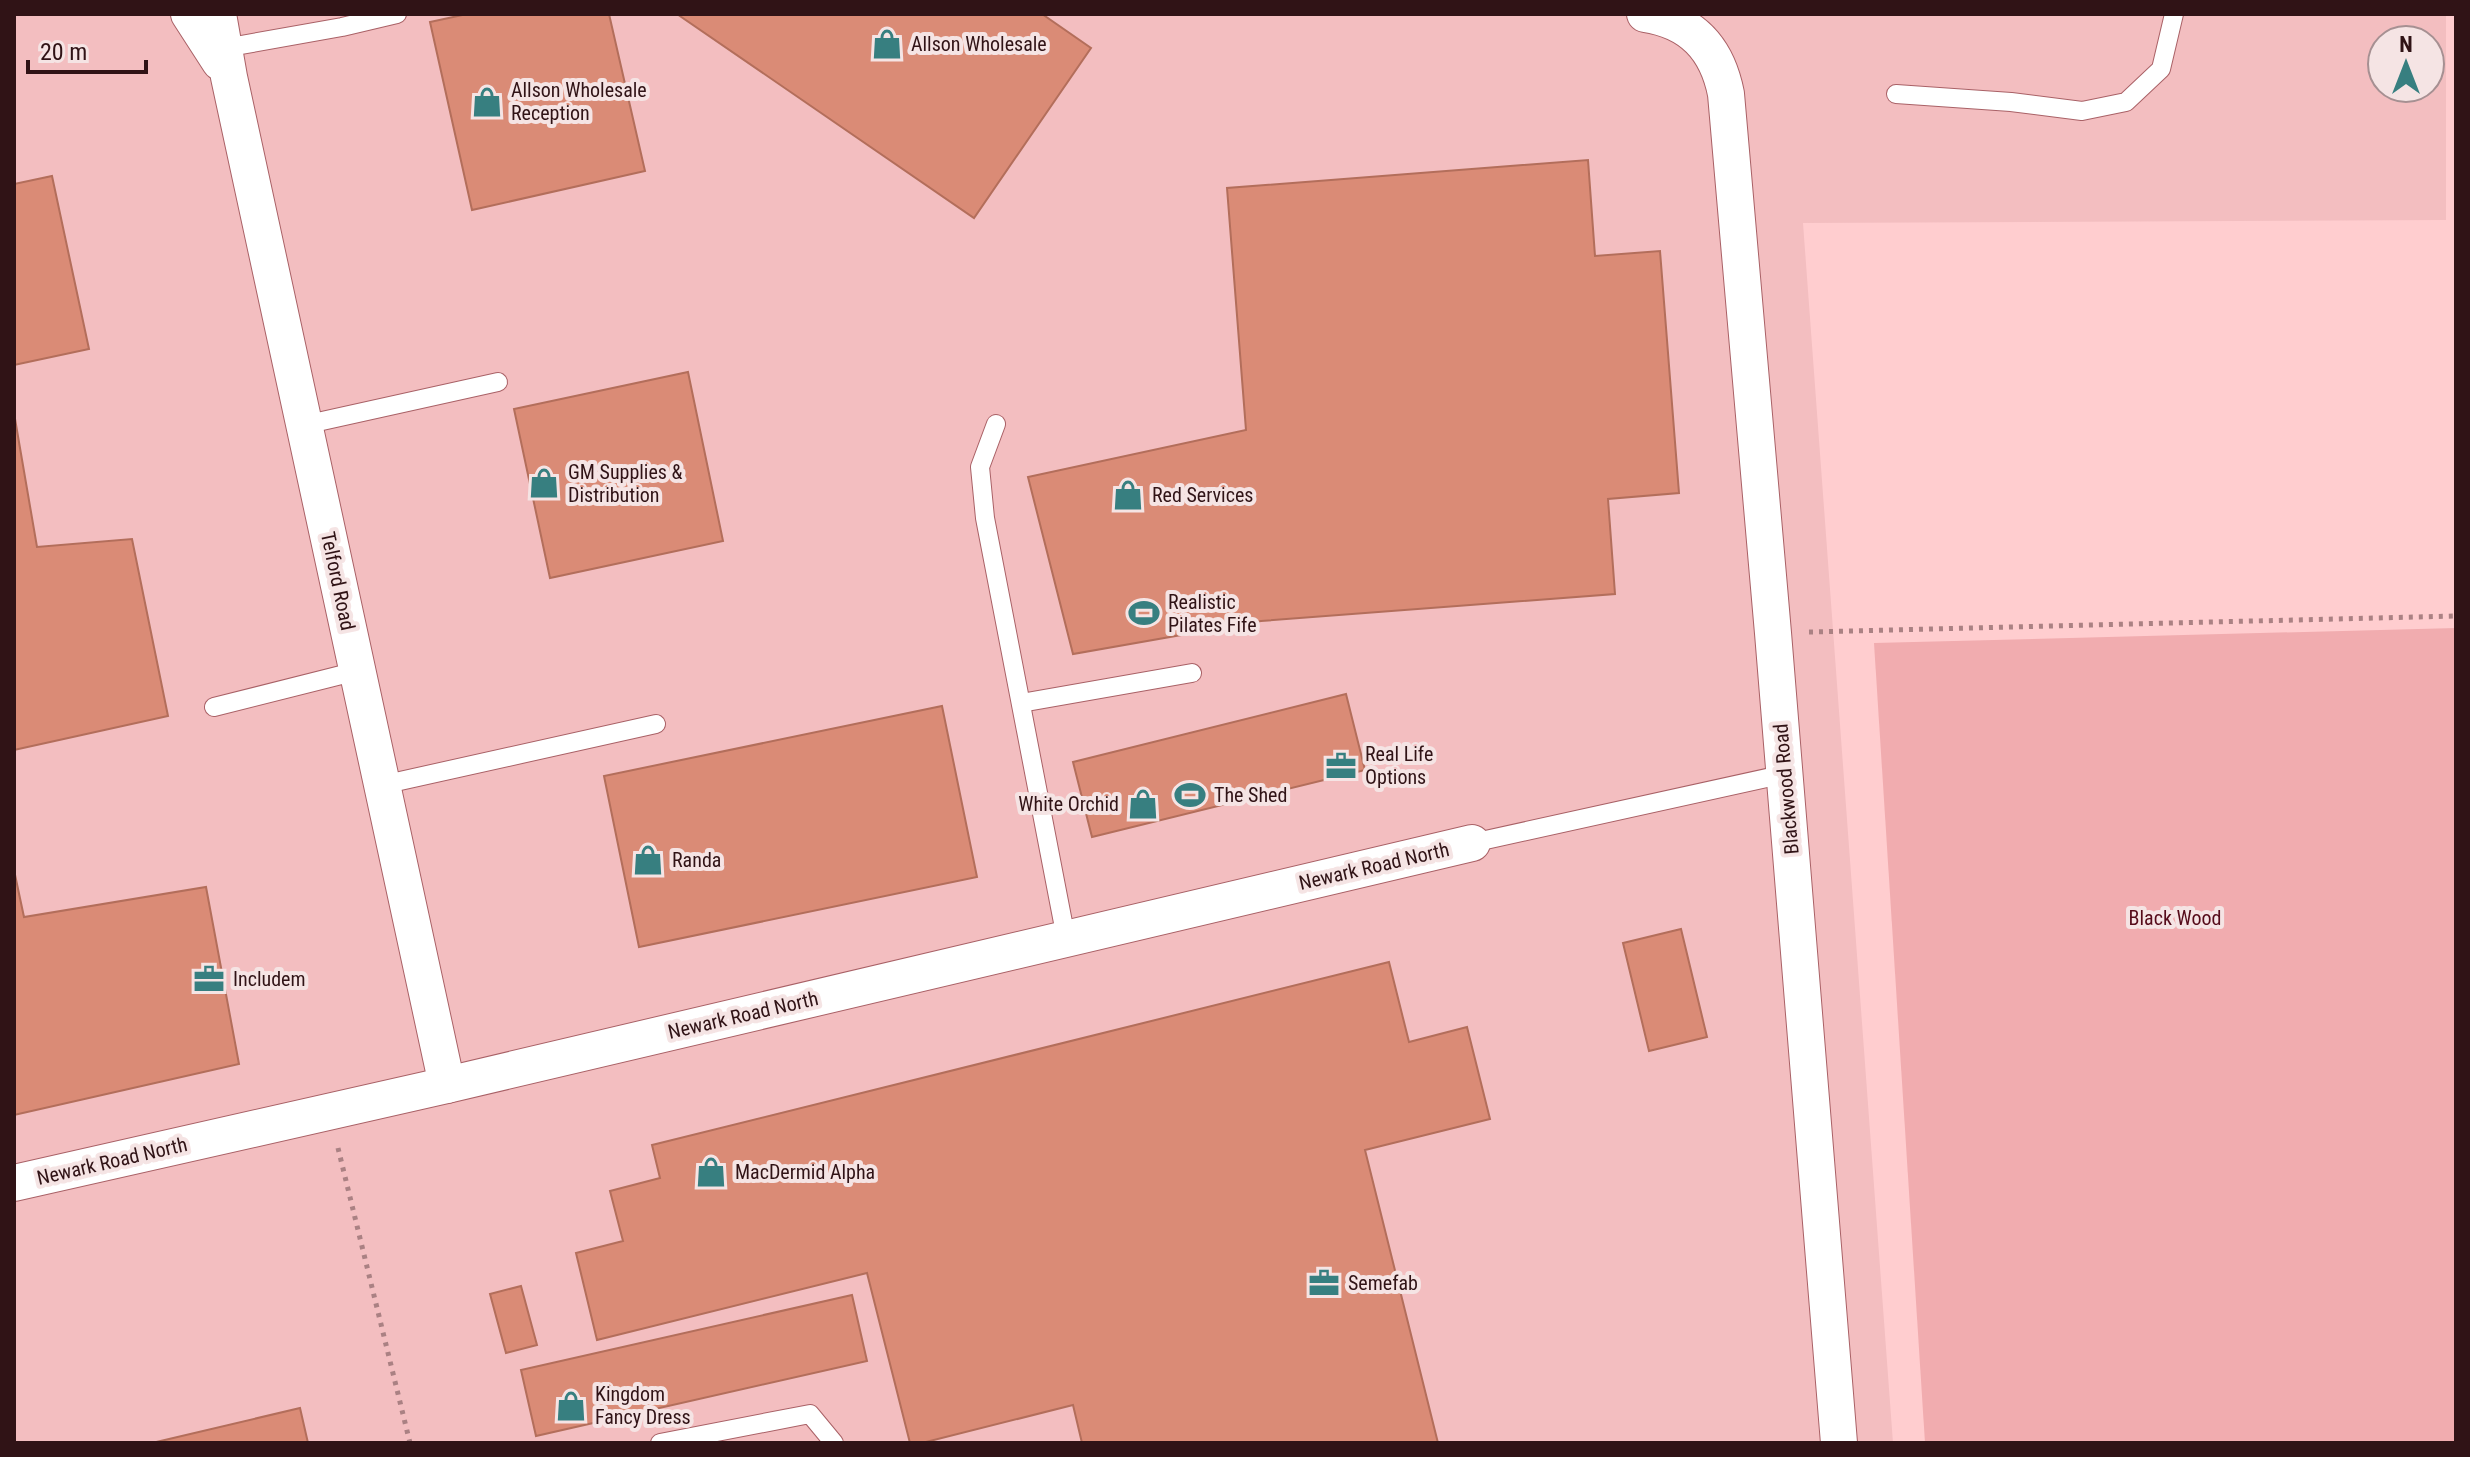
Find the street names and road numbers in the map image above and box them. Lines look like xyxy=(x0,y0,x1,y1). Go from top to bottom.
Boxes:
street label: Telford Road xyxy=(316,529,360,633)
street label: Blackwood Road xyxy=(1768,723,1804,855)
street label: Newark Road North xyxy=(1297,837,1451,895)
street label: Newark Road North xyxy=(666,986,820,1044)
street label: Newark Road North xyxy=(35,1132,189,1190)

